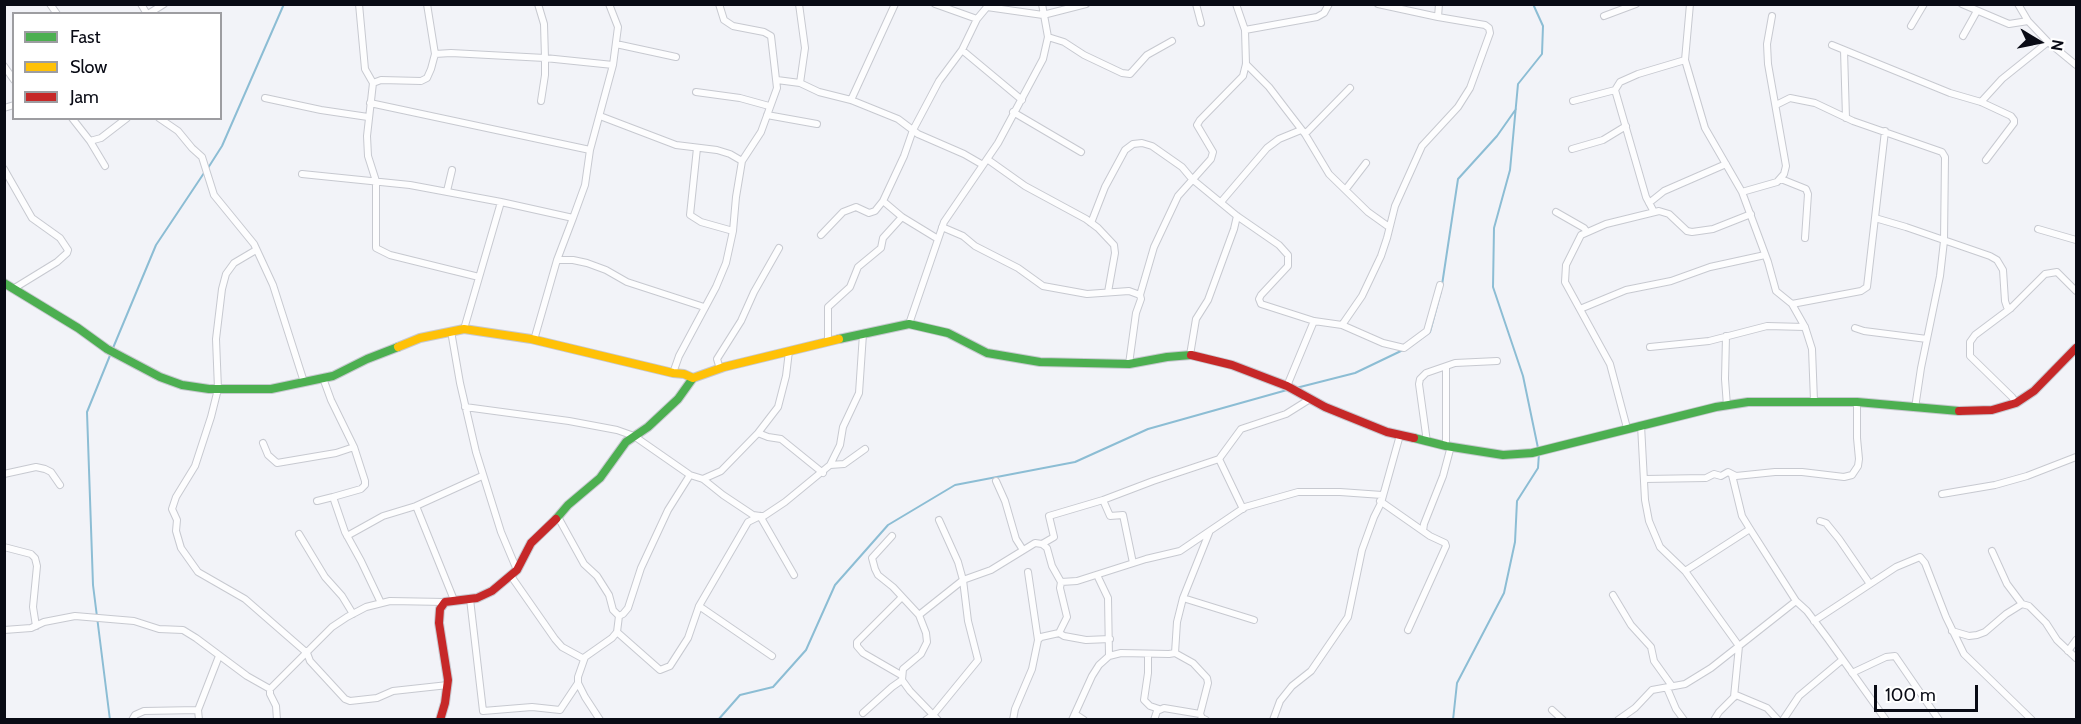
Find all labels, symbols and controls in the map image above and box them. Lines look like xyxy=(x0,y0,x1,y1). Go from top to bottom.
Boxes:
legend xyxy=(12,12,222,120)
north arrow xyxy=(2009,12,2069,72)
text: Fast xyxy=(70,26,101,48)
text: N xyxy=(2047,38,2068,52)
text: Slow xyxy=(70,56,107,78)
text: Jam xyxy=(70,86,99,108)
scale bar xyxy=(1877,673,1980,711)
text: 100 m xyxy=(1885,684,1936,706)

